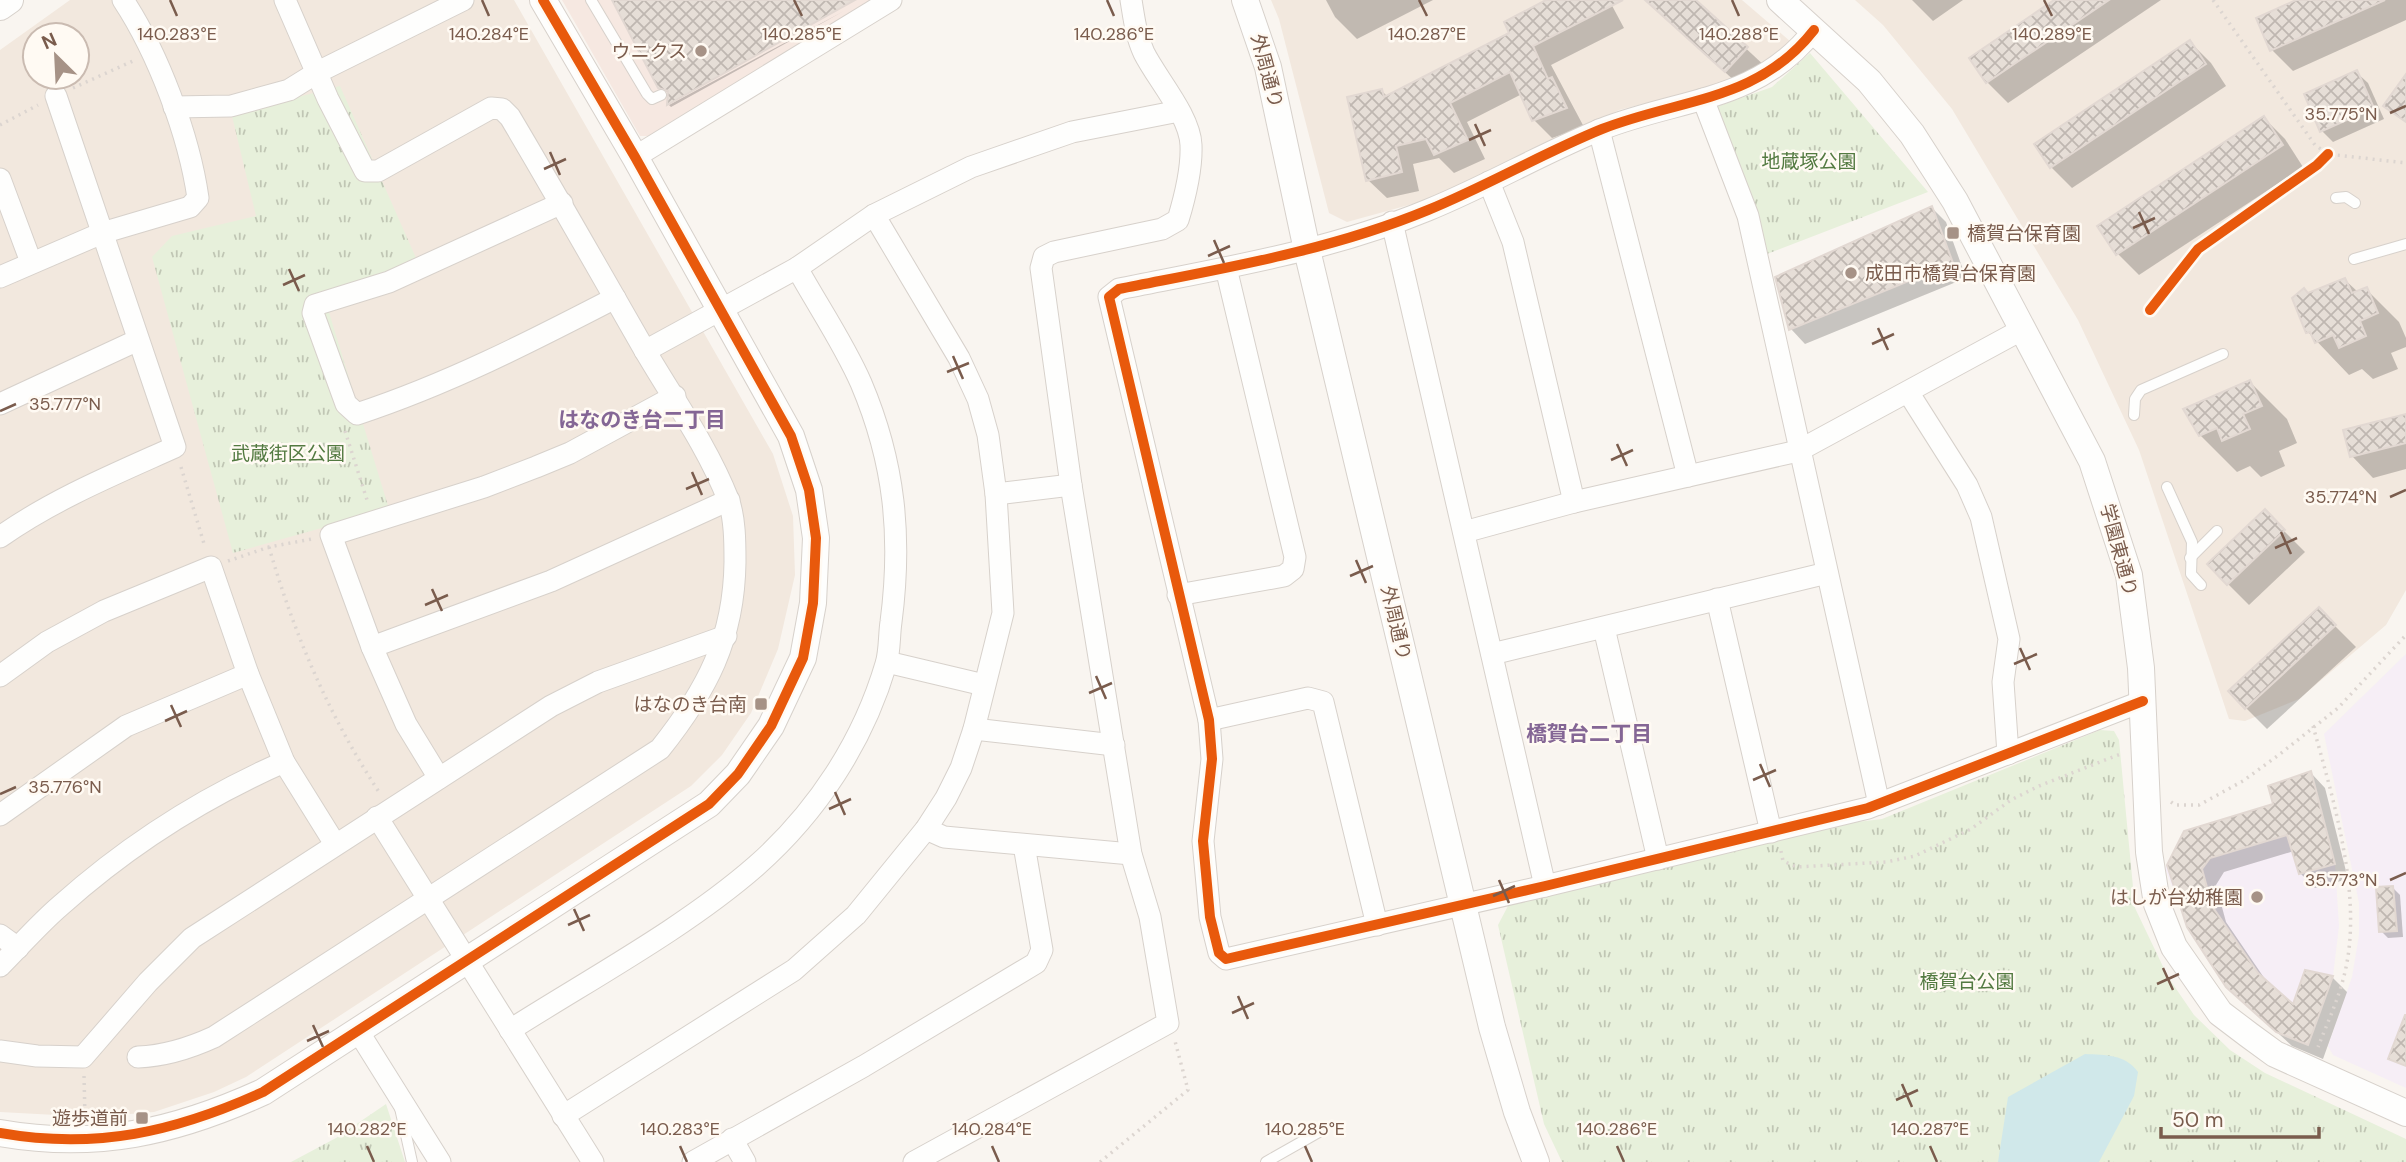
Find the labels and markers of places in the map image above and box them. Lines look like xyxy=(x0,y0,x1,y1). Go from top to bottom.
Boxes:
place label: ウニクス xyxy=(612,39,687,64)
marker: ウニクス xyxy=(693,43,709,59)
place label: 橋賀台保育園 xyxy=(1967,221,2081,246)
marker: 橋賀台保育園 xyxy=(1945,225,1961,241)
place label: 成田市橋賀台保育園 xyxy=(1865,261,2036,286)
marker: 成田市橋賀台保育園 xyxy=(1843,265,1859,281)
place label: はなのき台南 xyxy=(634,692,747,717)
marker: はなのき台南 xyxy=(753,696,769,712)
place label: はしが台幼稚園 xyxy=(2110,885,2243,910)
marker: はしが台幼稚園 xyxy=(2249,889,2265,905)
place label: 遊歩道前 xyxy=(52,1106,128,1131)
marker: 遊歩道前 xyxy=(134,1110,150,1126)

